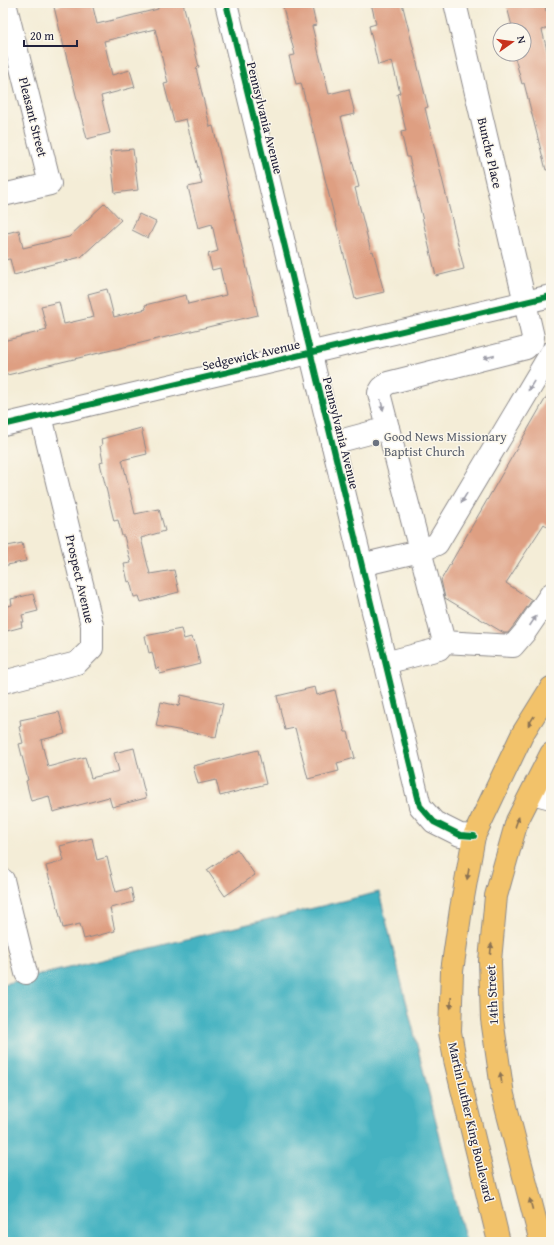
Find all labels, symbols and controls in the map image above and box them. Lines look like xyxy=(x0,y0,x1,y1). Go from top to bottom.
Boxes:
scale bar xyxy=(24,22,77,48)
north arrow xyxy=(492,22,532,62)
text: 20 m xyxy=(30,27,54,44)
text: N xyxy=(513,34,531,46)
street label: Pennsylvania Avenue xyxy=(242,60,288,176)
street label: Pleasant Street xyxy=(14,75,52,159)
street label: Bunche Place xyxy=(473,116,507,190)
street label: Sedgewick Avenue xyxy=(200,335,302,375)
one-way arrow xyxy=(482,355,495,361)
street label: Pennsylvania Avenue xyxy=(318,375,364,491)
one-way arrow xyxy=(528,380,535,392)
one-way arrow xyxy=(380,399,386,411)
place label: Good News Missionary Baptist Church xyxy=(384,427,507,461)
marker: Good News Missionary Baptist Church xyxy=(371,438,381,448)
one-way arrow xyxy=(461,492,468,504)
street label: Prospect Avenue xyxy=(61,533,99,625)
one-way arrow xyxy=(529,615,537,626)
one-way arrow xyxy=(527,715,534,727)
one-way arrow xyxy=(515,816,521,828)
one-way arrow xyxy=(465,868,471,880)
one-way arrow xyxy=(488,943,494,955)
street label: 14th Street xyxy=(481,964,503,1026)
one-way arrow xyxy=(448,997,455,1009)
street label: Martin Luther King Boulevard xyxy=(443,1040,499,1204)
one-way arrow xyxy=(498,1072,504,1084)
one-way arrow xyxy=(528,1198,534,1210)

